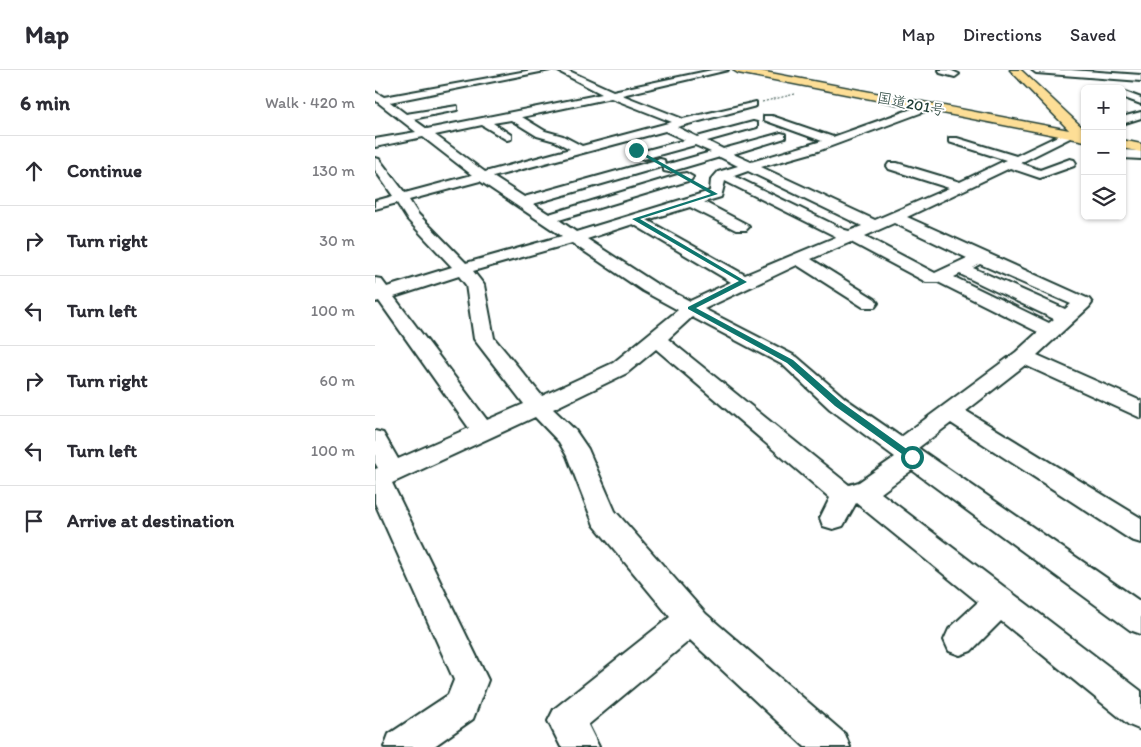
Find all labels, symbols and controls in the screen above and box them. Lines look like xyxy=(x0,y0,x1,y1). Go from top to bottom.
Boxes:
text: Map xyxy=(25,20,69,49)
text: Map xyxy=(902,24,935,46)
text: Directions xyxy=(963,24,1042,46)
text: Saved xyxy=(1070,24,1116,46)
map controls xyxy=(1081,85,1126,220)
button: + xyxy=(1081,85,1126,130)
street label: 国道201号 xyxy=(875,89,947,119)
text: 6 min xyxy=(20,90,70,115)
text: Walk · 420 m xyxy=(265,93,355,112)
button: − xyxy=(1081,130,1126,175)
route end xyxy=(625,139,648,162)
icon: ahead xyxy=(20,157,48,185)
text: Continue xyxy=(67,159,142,182)
text: 130 m xyxy=(312,161,355,180)
button: layers xyxy=(1081,175,1126,220)
icon: right xyxy=(20,227,48,255)
text: Turn right xyxy=(67,229,148,252)
text: 30 m xyxy=(319,231,355,250)
icon: left xyxy=(20,297,48,325)
text: Turn left xyxy=(67,299,137,322)
text: 100 m xyxy=(311,301,355,320)
icon: right xyxy=(20,367,48,395)
text: Turn right xyxy=(67,369,148,392)
text: 60 m xyxy=(320,371,355,390)
icon: left xyxy=(20,437,48,465)
text: Turn left xyxy=(67,439,137,462)
text: 100 m xyxy=(311,441,355,460)
route start xyxy=(901,446,924,469)
icon: arrive xyxy=(20,507,48,535)
text: Arrive at destination xyxy=(67,509,234,532)

